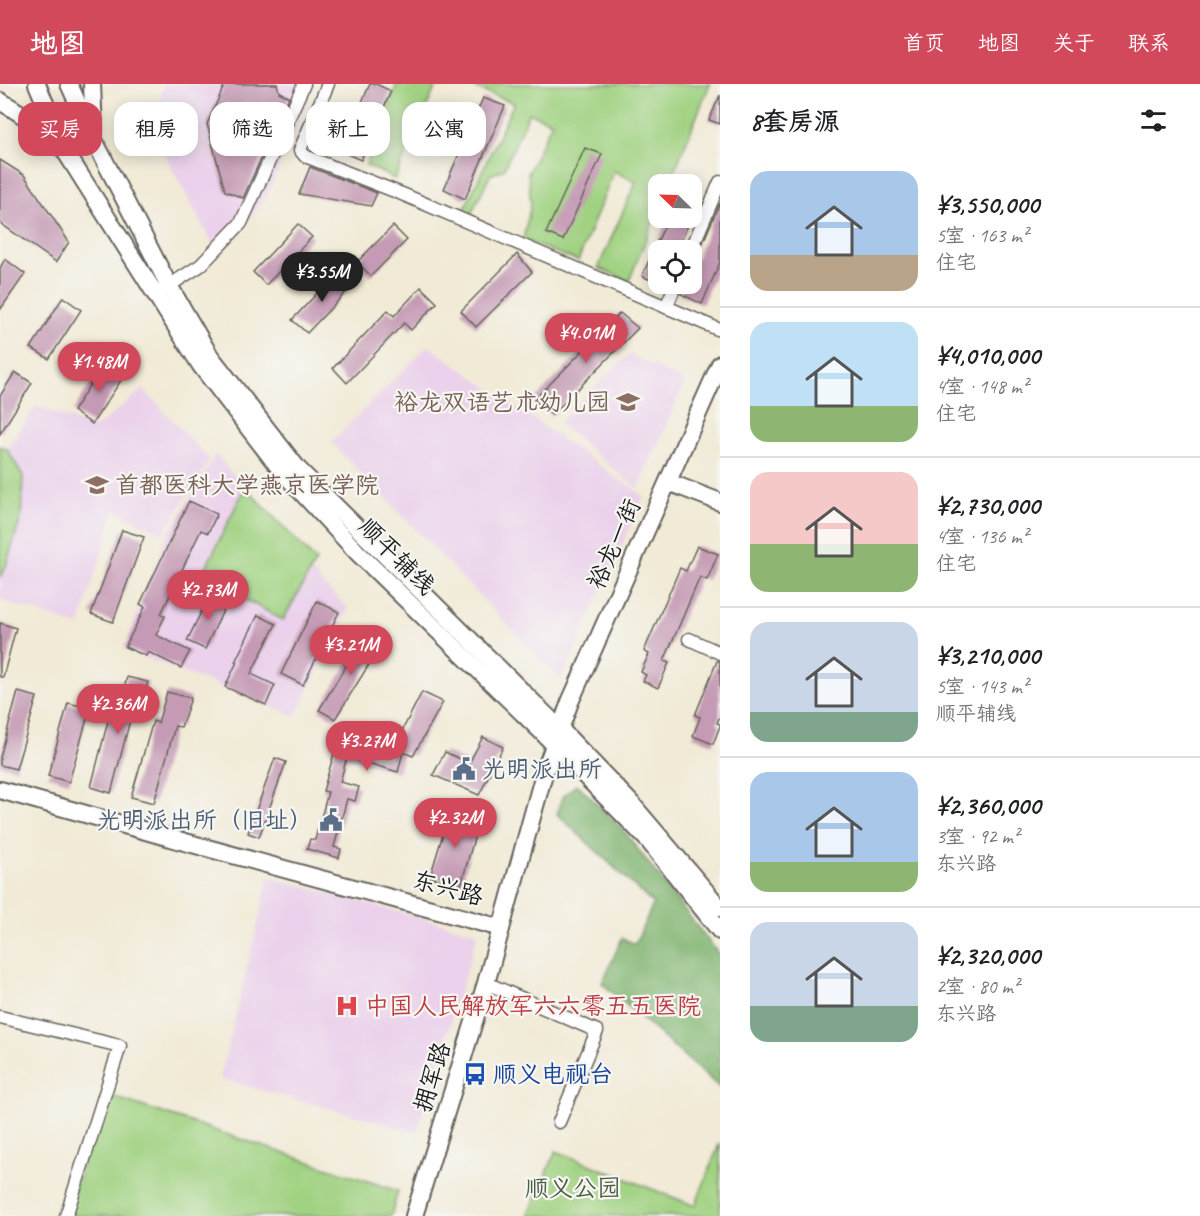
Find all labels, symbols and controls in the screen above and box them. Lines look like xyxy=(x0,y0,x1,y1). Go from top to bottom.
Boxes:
text: 地图 xyxy=(30,26,86,61)
text: 首页 xyxy=(903,30,945,56)
text: 地图 xyxy=(978,30,1020,56)
text: 关于 xyxy=(1053,30,1095,56)
text: 联系 xyxy=(1128,30,1170,56)
chip: 买房 xyxy=(18,102,102,156)
chip: 租房 xyxy=(114,102,198,156)
chip: 筛选 xyxy=(210,102,294,156)
chip: 新上 xyxy=(306,102,390,156)
chip: 公寓 xyxy=(402,102,486,156)
icon: filters xyxy=(1137,104,1170,137)
text: 8套房源 xyxy=(750,105,840,138)
north arrow xyxy=(648,174,702,228)
map controls xyxy=(648,174,702,294)
text: ¥3,550,000 xyxy=(936,188,1039,221)
icon: home xyxy=(798,195,870,267)
text: 5室 · 163 m² xyxy=(936,223,1028,248)
button: locate xyxy=(648,240,702,294)
text: 住宅 xyxy=(936,250,976,275)
pin: ¥3.55M xyxy=(273,252,371,303)
text: ¥3.55M xyxy=(295,259,349,284)
pin: ¥4.01M xyxy=(537,313,635,364)
text: ¥4.01M xyxy=(559,320,613,345)
text: ¥4,010,000 xyxy=(936,339,1040,372)
pin: ¥1.48M xyxy=(50,342,148,393)
icon: home xyxy=(798,346,870,418)
text: ¥1.48M xyxy=(72,349,126,374)
text: 4室 · 148 m² xyxy=(936,374,1028,399)
place label: 裕龙双语艺术幼儿园 xyxy=(394,387,610,417)
school or university icon: 裕龙双语艺术幼儿园 xyxy=(615,389,641,415)
text: 住宅 xyxy=(936,401,976,426)
place label: 首都医科大学燕京医学院 xyxy=(115,470,379,500)
school or university icon: 首都医科大学燕京医学院 xyxy=(84,472,110,498)
text: ¥2,730,000 xyxy=(936,489,1040,522)
street label: 裕龙一街 xyxy=(581,494,647,594)
icon: home xyxy=(798,496,870,568)
street label: 顺平辅线 xyxy=(352,511,442,601)
text: 4室 · 136 m² xyxy=(936,524,1028,549)
text: 住宅 xyxy=(936,551,976,576)
pin: ¥2.73M xyxy=(159,570,257,621)
text: ¥2.73M xyxy=(181,577,235,602)
pin: ¥3.21M xyxy=(302,625,400,676)
text: ¥3.21M xyxy=(324,632,378,657)
text: ¥3,210,000 xyxy=(936,639,1040,672)
icon: home xyxy=(798,646,870,718)
text: 5室 · 143 m² xyxy=(936,674,1028,699)
pin: ¥2.36M xyxy=(69,684,167,735)
text: ¥2.36M xyxy=(91,691,145,716)
text: 顺平辅线 xyxy=(936,701,1016,726)
pin: ¥3.27M xyxy=(318,721,416,772)
text: ¥3.27M xyxy=(340,728,394,753)
place label: 光明派出所 xyxy=(482,754,602,784)
public building icon: 光明派出所 xyxy=(451,756,477,782)
text: ¥2,360,000 xyxy=(936,789,1040,822)
icon: home xyxy=(798,796,870,868)
pin: ¥2.32M xyxy=(406,798,504,849)
place label: 光明派出所（旧址） xyxy=(97,805,313,835)
text: ¥2.32M xyxy=(428,805,482,830)
public building icon: 光明派出所（旧址） xyxy=(318,807,344,833)
text: 3室 · 92 m² xyxy=(936,824,1019,849)
text: 东兴路 xyxy=(936,851,996,876)
street label: 东兴路 xyxy=(409,864,487,912)
text: ¥2,320,000 xyxy=(936,939,1040,972)
icon: home xyxy=(798,946,870,1018)
text: 2室 · 80 m² xyxy=(936,974,1019,999)
place label: 中国人民解放军六六零五五医院 xyxy=(365,991,701,1021)
hospital icon: 中国人民解放军六六零五五医院 xyxy=(334,993,360,1019)
text: 东兴路 xyxy=(936,1001,996,1026)
street label: 拥军路 xyxy=(407,1038,457,1116)
place label: 顺义电视台 xyxy=(493,1059,613,1089)
bus stop icon: 顺义电视台 xyxy=(462,1061,488,1087)
park label: 顺义公园 xyxy=(525,1173,621,1203)

